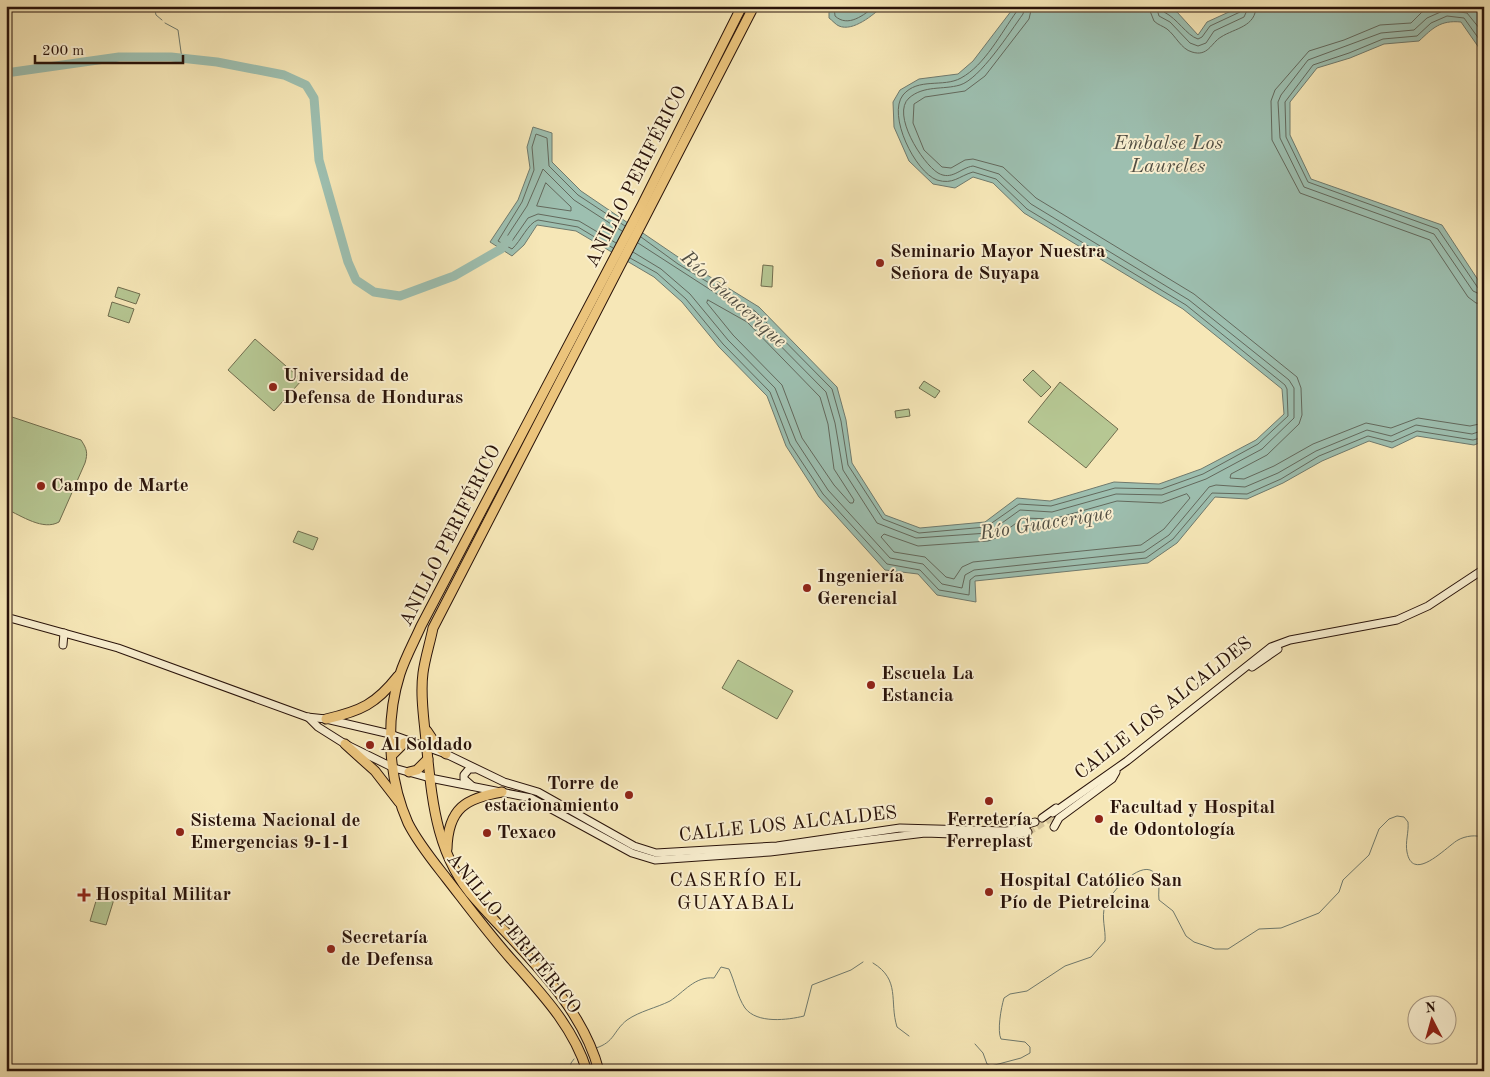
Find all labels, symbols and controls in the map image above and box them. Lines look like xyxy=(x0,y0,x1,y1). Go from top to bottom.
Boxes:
scale bar xyxy=(35,32,182,64)
text: 200 m xyxy=(42,44,84,59)
street label: ANILLO PERIFÉRICO xyxy=(579,81,691,271)
water label: Embalse Los Laureles xyxy=(1112,134,1223,177)
place label: Seminario Mayor Nuestra Señora de Suyapa xyxy=(890,243,1106,284)
water label: Río Guacerique xyxy=(676,247,790,352)
marker: Seminario Mayor Nuestra Señora de Suyapa xyxy=(874,257,886,269)
place label: Universidad de Defensa de Honduras xyxy=(283,367,463,408)
marker: Universidad de Defensa de Honduras xyxy=(267,381,279,393)
street label: ANILLO PERIFÉRICO xyxy=(393,440,505,630)
place label: Campo de Marte xyxy=(51,477,189,496)
marker: Campo de Marte xyxy=(35,480,47,492)
water label: Río Guacerique xyxy=(977,504,1114,545)
place label: Ingeniería Gerencial xyxy=(817,568,904,609)
marker: Ingeniería Gerencial xyxy=(801,582,813,594)
street label: CALLE LOS ALCALDES xyxy=(1072,634,1256,784)
place label: Escuela La Estancia xyxy=(881,665,974,706)
marker: Escuela La Estancia xyxy=(865,679,877,691)
place label: Al Soldado xyxy=(380,736,472,755)
marker: Al Soldado xyxy=(364,739,376,751)
place label: Torre de estacionamiento xyxy=(484,775,619,816)
marker: Torre de estacionamiento xyxy=(623,789,635,801)
marker: Ferretería Ferreplast xyxy=(983,795,995,807)
place label: Facultad y Hospital de Odontología xyxy=(1109,799,1275,840)
street label: CALLE LOS ALCALDES xyxy=(678,804,898,846)
place label: Ferretería Ferreplast xyxy=(945,811,1033,852)
place label: Sistema Nacional de Emergencias 9-1-1 xyxy=(190,812,361,853)
marker: Facultad y Hospital de Odontología xyxy=(1093,813,1105,825)
place label: Texaco xyxy=(497,824,556,843)
marker: Sistema Nacional de Emergencias 9-1-1 xyxy=(174,826,186,838)
marker: Texaco xyxy=(481,827,493,839)
street label: ANILLO PERIFÉRICO xyxy=(442,847,587,1018)
district label: CASERÍO EL GUAYABAL xyxy=(670,868,802,914)
place label: Hospital Católico San Pío de Pietrelcina xyxy=(999,872,1182,913)
place label: Hospital Militar xyxy=(95,886,231,905)
marker: Hospital Católico San Pío de Pietrelcina xyxy=(983,886,995,898)
marker: Hospital Militar xyxy=(77,888,91,902)
place label: Secretaría de Defensa xyxy=(341,929,434,970)
marker: Secretaría de Defensa xyxy=(325,943,337,955)
north arrow xyxy=(1408,994,1458,1044)
text: N xyxy=(1425,1001,1437,1016)

